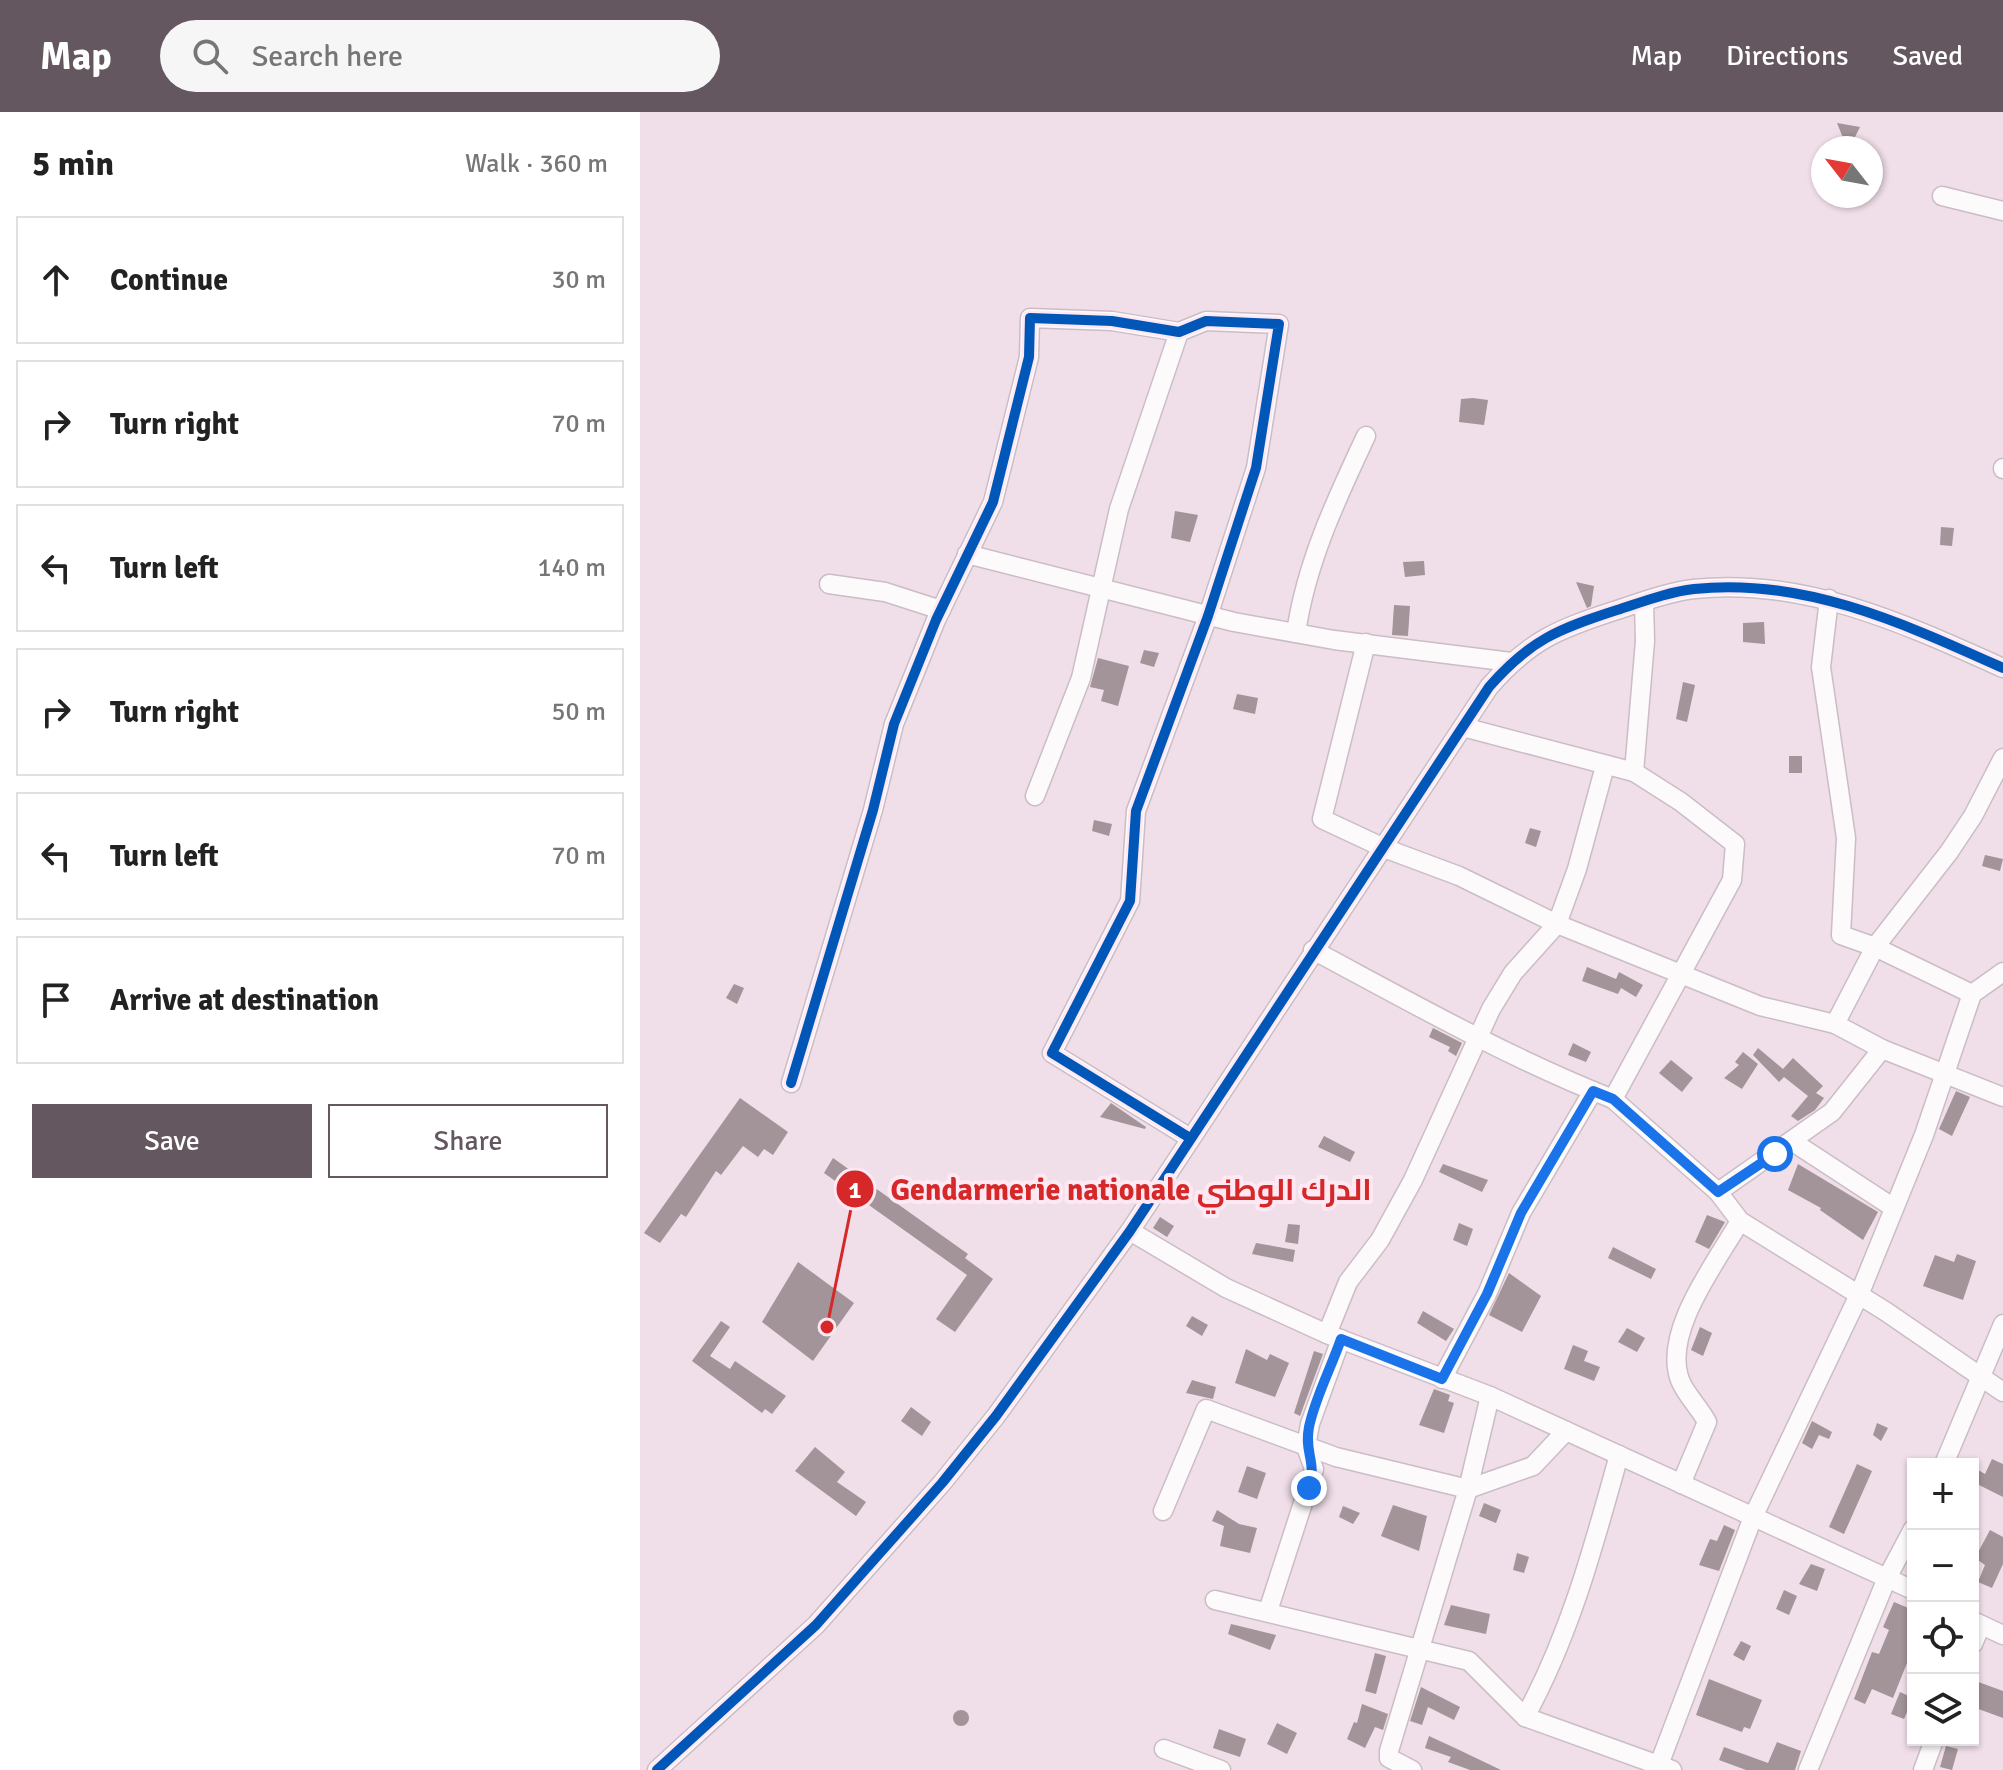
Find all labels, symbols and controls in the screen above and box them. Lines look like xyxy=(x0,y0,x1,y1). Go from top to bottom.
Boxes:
search box xyxy=(160,20,720,92)
text: Map xyxy=(40,33,112,80)
icon: search xyxy=(188,34,232,78)
text: Search here xyxy=(252,38,403,75)
text: Map xyxy=(1630,39,1682,73)
text: Directions xyxy=(1726,39,1848,73)
text: Saved xyxy=(1892,39,1963,73)
north arrow xyxy=(1811,136,1883,208)
text: 5 min xyxy=(32,143,114,185)
text: Walk · 360 m xyxy=(465,148,608,180)
icon: ahead xyxy=(34,258,78,302)
text: Continue xyxy=(110,262,228,299)
text: 30 m xyxy=(551,264,606,296)
icon: right xyxy=(34,402,78,446)
text: Turn right xyxy=(110,406,239,443)
text: 70 m xyxy=(551,408,606,440)
icon: left xyxy=(34,546,78,590)
text: Turn left xyxy=(110,550,219,587)
text: 140 m xyxy=(537,552,606,584)
icon: right xyxy=(34,690,78,734)
text: Turn right xyxy=(110,694,239,731)
text: 50 m xyxy=(551,696,606,728)
icon: left xyxy=(34,834,78,878)
text: Turn left xyxy=(110,838,219,875)
text: 70 m xyxy=(551,840,606,872)
icon: arrive xyxy=(34,978,78,1022)
text: Arrive at destination xyxy=(110,982,379,1019)
button: Save xyxy=(32,1104,312,1178)
button: Share xyxy=(328,1104,608,1178)
route start xyxy=(1757,1136,1793,1172)
callout: Gendarmerie nationale الدرك الوطني xyxy=(835,1162,1388,1216)
text: Gendarmerie nationale الدرك الوطني xyxy=(890,1172,1372,1214)
text: 1 xyxy=(849,1175,862,1205)
map controls xyxy=(1907,1458,1979,1746)
button: + xyxy=(1907,1458,1979,1530)
route end xyxy=(1291,1470,1327,1506)
button: − xyxy=(1907,1530,1979,1602)
button: locate xyxy=(1907,1602,1979,1674)
button: layers xyxy=(1907,1674,1979,1746)

